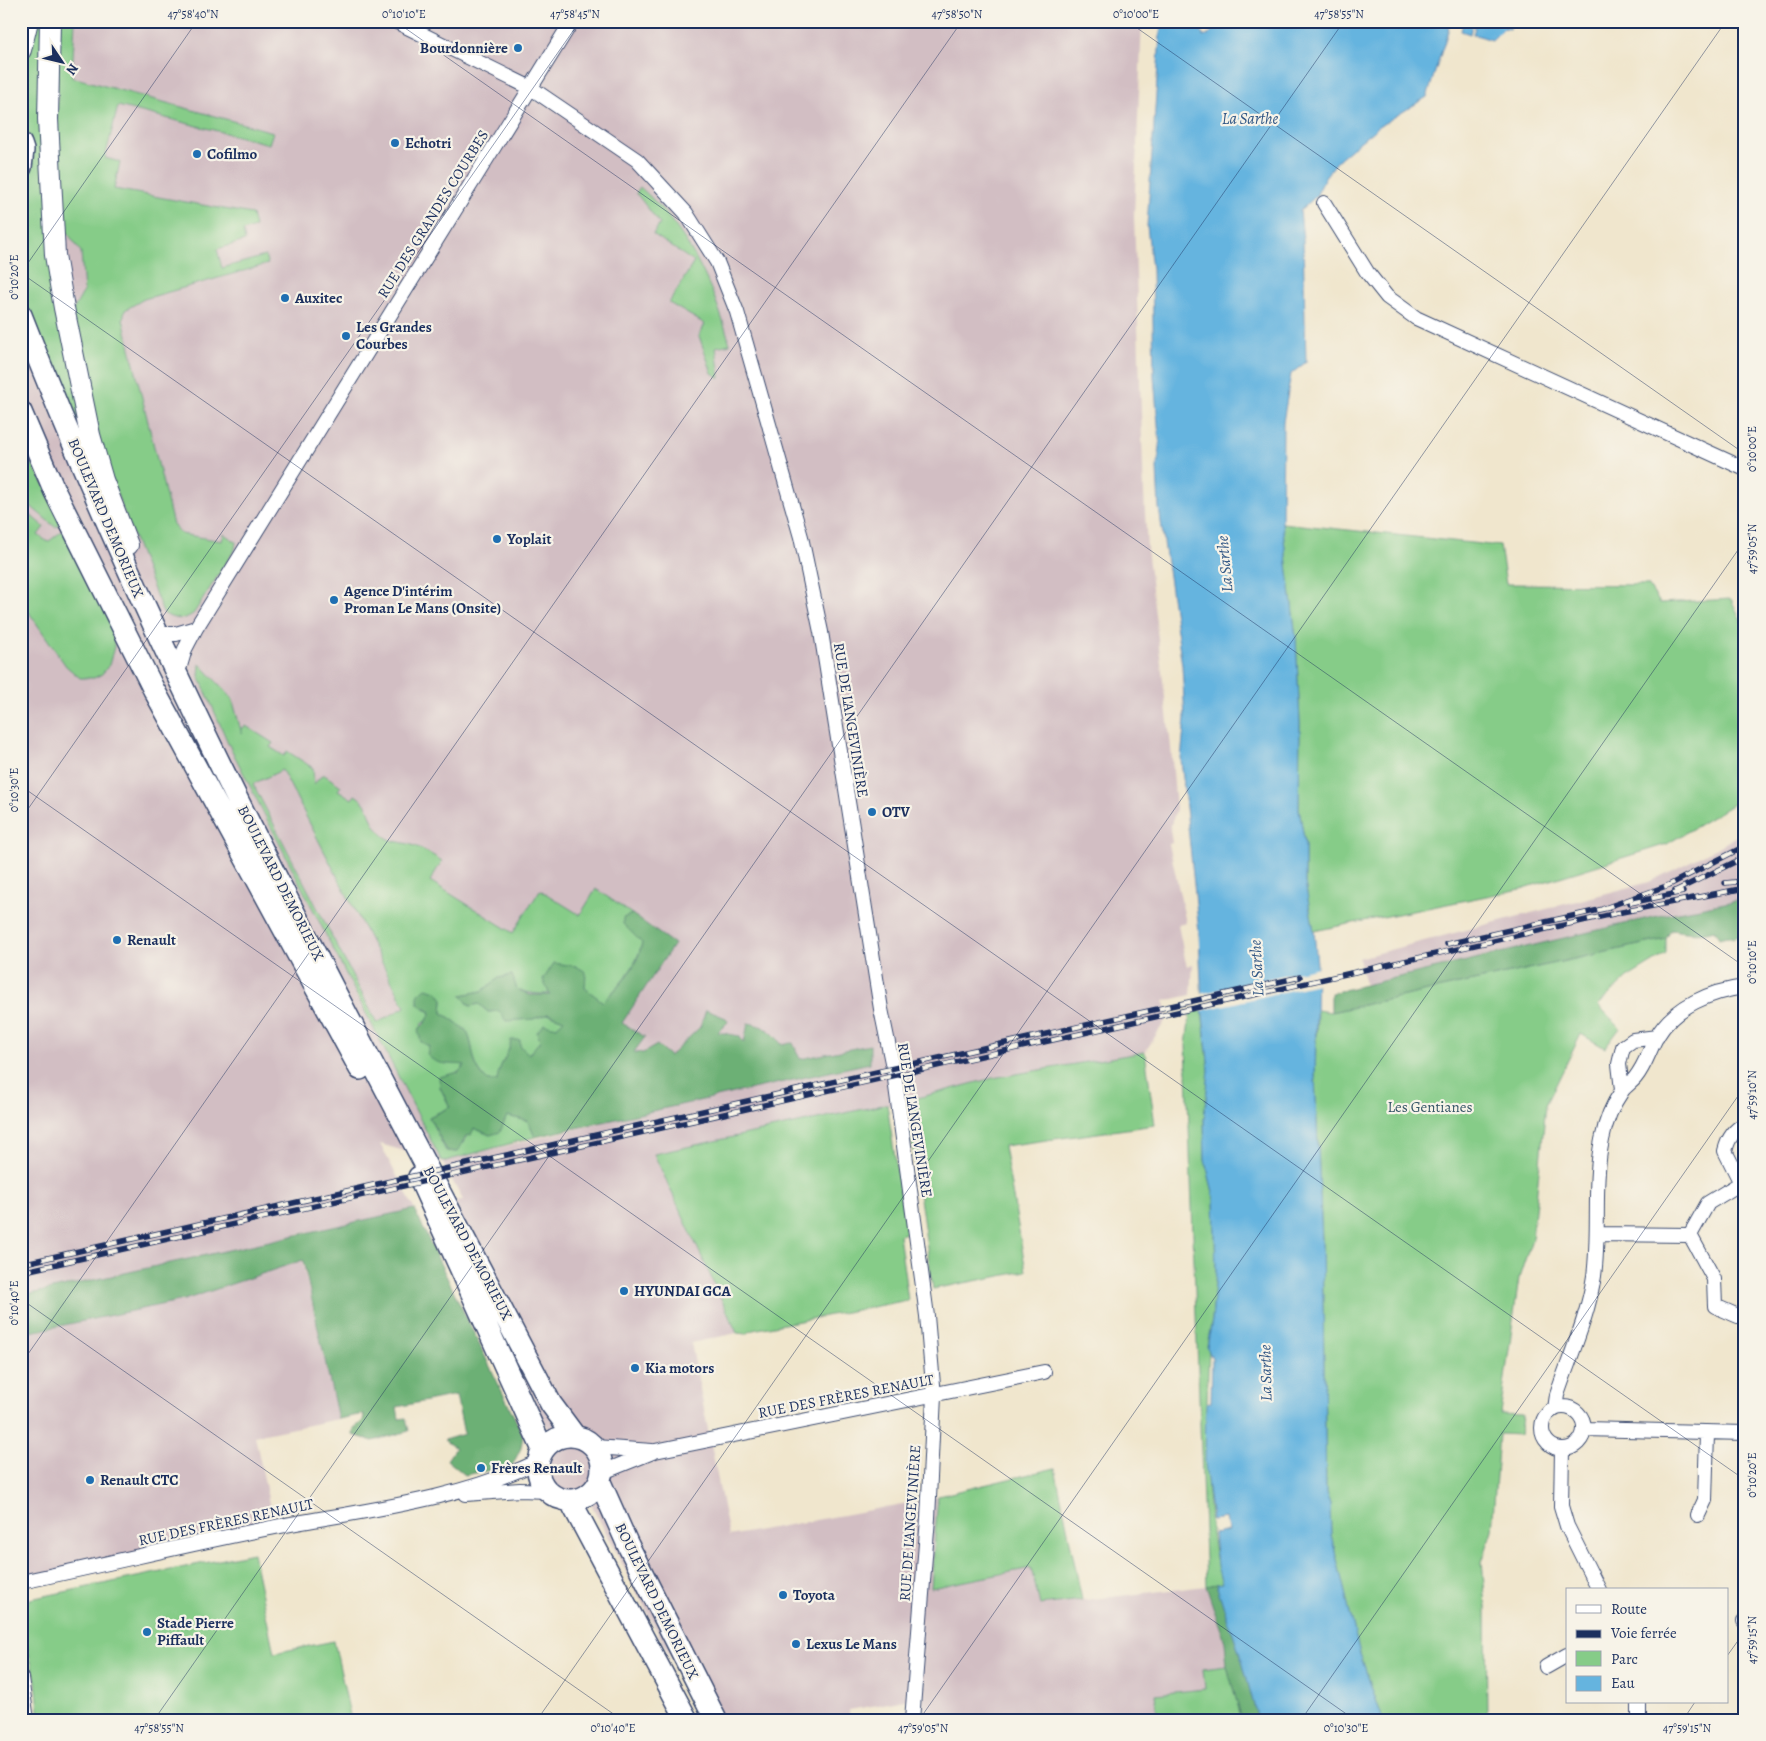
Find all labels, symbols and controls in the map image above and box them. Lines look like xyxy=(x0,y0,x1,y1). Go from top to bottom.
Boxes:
text: 47°58'40"N xyxy=(167,6,219,22)
text: 0°10'10"E xyxy=(382,6,426,22)
text: 47°58'45"N xyxy=(550,6,600,22)
text: 47°58'50"N xyxy=(932,6,983,22)
text: 0°10'00"E xyxy=(1113,6,1159,22)
text: 47°58'55"N xyxy=(1314,6,1364,22)
north arrow xyxy=(38,38,88,88)
place label: Bourdonnière xyxy=(420,38,508,58)
marker: Bourdonnière xyxy=(512,42,524,54)
text: N xyxy=(62,60,83,79)
water label: La Sarthe xyxy=(1222,108,1279,130)
street label: RUE DES GRANDES COURBES xyxy=(373,126,493,302)
place label: Echotri xyxy=(405,133,452,153)
marker: Echotri xyxy=(389,137,401,149)
place label: Cofilmo xyxy=(207,144,258,164)
marker: Cofilmo xyxy=(191,148,203,160)
text: 0°10'20"E xyxy=(6,254,22,300)
place label: Auxitec xyxy=(294,288,342,308)
marker: Auxitec xyxy=(279,292,291,304)
place label: Les Grandes Courbes xyxy=(356,317,432,354)
marker: Les Grandes Courbes xyxy=(340,330,352,342)
text: 0°10'00"E xyxy=(1744,426,1760,472)
street label: BOULEVARD DEMORIEUX xyxy=(63,435,149,601)
text: 47°59'05"N xyxy=(1744,523,1760,574)
place label: Yoplait xyxy=(506,529,551,549)
marker: Yoplait xyxy=(491,533,503,545)
water label: La Sarthe xyxy=(1212,535,1238,593)
place label: Agence D'intérim Proman Le Mans (Onsite) xyxy=(343,581,501,618)
marker: Agence D'intérim Proman Le Mans (Onsite) xyxy=(328,594,340,606)
street label: RUE DE L'ANGEVINIÈRE xyxy=(829,641,873,799)
text: 0°10'30"E xyxy=(6,768,22,812)
street label: BOULEVARD DEMORIEUX xyxy=(233,802,329,964)
place label: OTV xyxy=(882,802,911,822)
marker: OTV xyxy=(866,806,878,818)
place label: Renault xyxy=(127,930,176,950)
marker: Renault xyxy=(111,934,123,946)
water label: La Sarthe xyxy=(1245,939,1269,997)
text: 0°10'10"E xyxy=(1744,940,1760,984)
street label: RUE DE L'ANGEVINIÈRE xyxy=(893,1041,937,1199)
text: 47°59'10"N xyxy=(1744,1070,1760,1120)
park label: Les Gentianes xyxy=(1387,1097,1473,1117)
street label: BOULEVARD DEMORIEUX xyxy=(419,1163,517,1324)
text: 0°10'40"E xyxy=(6,1280,22,1326)
place label: HYUNDAI GCA xyxy=(634,1281,732,1301)
marker: HYUNDAI GCA xyxy=(618,1285,630,1297)
water label: La Sarthe xyxy=(1255,1344,1277,1402)
place label: Kia motors xyxy=(645,1358,714,1378)
marker: Kia motors xyxy=(629,1362,641,1374)
street label: RUE DES FRÈRES RENAULT xyxy=(756,1369,936,1423)
street label: RUE DE L'ANGEVINIÈRE xyxy=(895,1444,925,1602)
text: 0°10'20"E xyxy=(1744,1452,1760,1498)
place label: Frères Renault xyxy=(491,1458,582,1478)
marker: Frères Renault xyxy=(475,1462,487,1474)
place label: Renault CTC xyxy=(100,1470,178,1490)
marker: Renault CTC xyxy=(84,1474,96,1486)
street label: RUE DES FRÈRES RENAULT xyxy=(137,1493,316,1550)
street label: BOULEVARD DEMORIEUX xyxy=(610,1520,704,1683)
place label: Toyota xyxy=(793,1585,836,1605)
legend xyxy=(1566,1588,1728,1704)
marker: Toyota xyxy=(777,1589,789,1601)
text: Route xyxy=(1611,1599,1647,1619)
place label: Stade Pierre Piffault xyxy=(157,1613,234,1650)
text: 47°59'15"N xyxy=(1744,1615,1760,1664)
text: Voie ferrée xyxy=(1610,1623,1677,1643)
marker: Stade Pierre Piffault xyxy=(141,1626,153,1638)
place label: Lexus Le Mans xyxy=(806,1634,897,1654)
marker: Lexus Le Mans xyxy=(790,1638,802,1650)
text: Parc xyxy=(1611,1649,1638,1669)
text: Eau xyxy=(1611,1673,1636,1693)
text: 47°58'55"N xyxy=(134,1720,184,1736)
text: 0°10'40"E xyxy=(590,1720,636,1736)
text: 47°59'05"N xyxy=(898,1720,949,1736)
text: 0°10'30"E xyxy=(1324,1720,1368,1736)
text: 47°59'15"N xyxy=(1663,1720,1712,1736)

